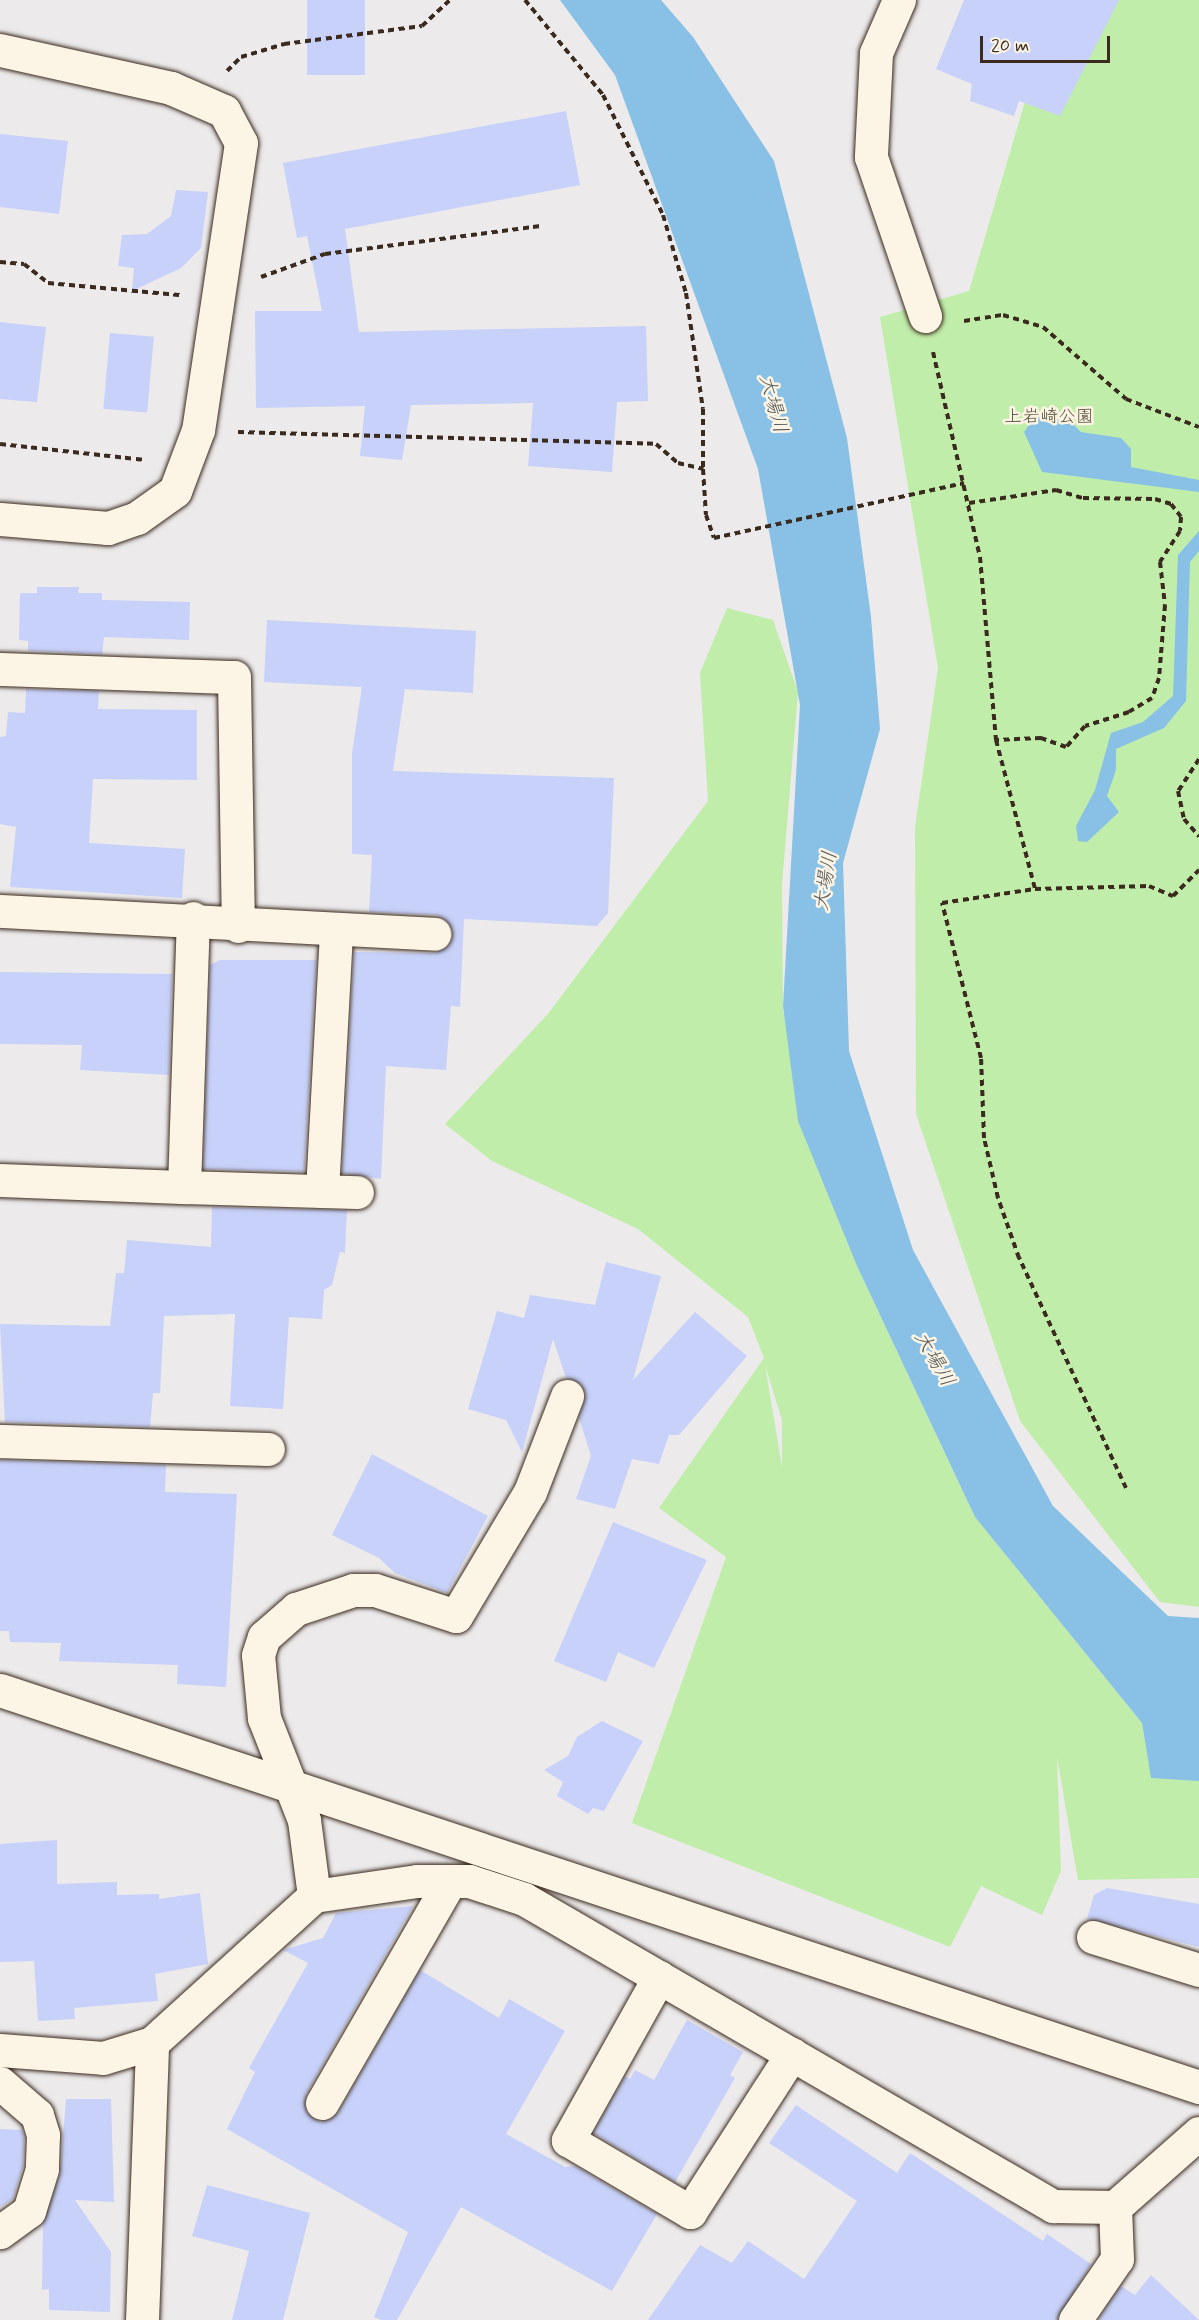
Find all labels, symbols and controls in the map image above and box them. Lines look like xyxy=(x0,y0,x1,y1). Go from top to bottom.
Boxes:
scale bar xyxy=(983,24,1114,62)
text: 20 m xyxy=(991,34,1029,58)
water label: 大場川 xyxy=(754,372,792,436)
park label: 上岩崎公園 xyxy=(1004,406,1094,428)
water label: 大場川 xyxy=(809,849,843,913)
water label: 大場川 xyxy=(909,1327,959,1391)

